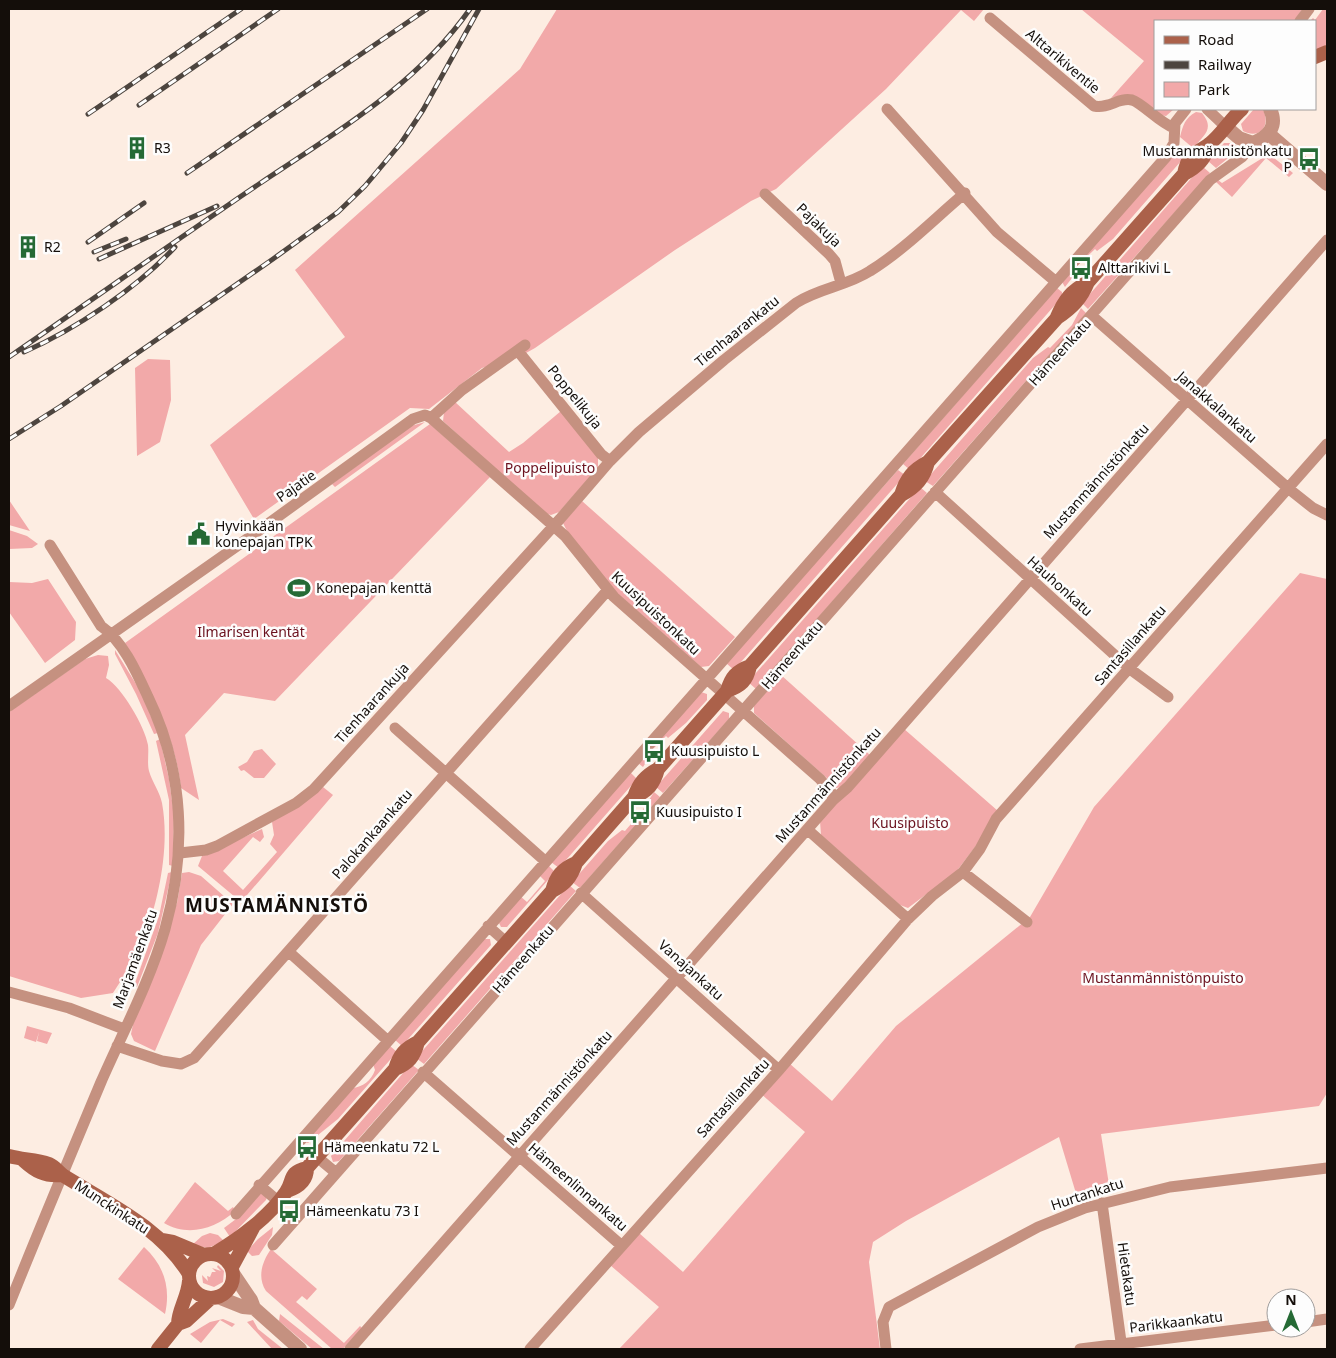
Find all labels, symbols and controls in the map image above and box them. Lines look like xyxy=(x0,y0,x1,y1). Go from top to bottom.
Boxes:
legend xyxy=(1154,20,1316,110)
street label: Alttarikiventie xyxy=(1022,24,1104,97)
text: Road xyxy=(1198,29,1234,49)
text: Railway xyxy=(1198,54,1252,74)
text: Park xyxy=(1198,79,1230,99)
building icon: R3 xyxy=(124,135,150,161)
place label: R3 xyxy=(154,138,171,157)
place label: Mustanmännistönkatu P xyxy=(1143,141,1292,176)
bus stop icon: Mustanmännistönkatu P xyxy=(1296,146,1322,172)
street label: Pajakuja xyxy=(793,199,846,251)
building icon: R2 xyxy=(15,234,41,260)
place label: R2 xyxy=(44,237,61,256)
bus stop icon: Alttarikivi L xyxy=(1068,255,1094,281)
place label: Alttarikivi L xyxy=(1098,258,1171,277)
street label: Tienhaarankatu xyxy=(691,291,783,371)
street label: Hämeenkatu xyxy=(1024,314,1095,390)
street label: Poppelikuja xyxy=(544,361,607,433)
street label: Janakkalankatu xyxy=(1172,365,1261,447)
street label: Mustanmännistönkatu xyxy=(1039,419,1153,543)
park label: Poppelipuisto xyxy=(505,458,595,477)
street label: Pajatie xyxy=(272,465,319,506)
place label: Hyvinkään konepajan TPK xyxy=(215,516,313,551)
public building icon: Hyvinkään konepajan TPK xyxy=(186,521,212,547)
street label: Hauhonkatu xyxy=(1024,551,1097,620)
street label: Kuusipuistonkatu xyxy=(608,566,705,659)
sports icon: Konepajan kenttä xyxy=(286,575,312,601)
place label: Konepajan kenttä xyxy=(316,578,432,597)
street label: Santasillankatu xyxy=(1090,601,1170,689)
street label: Hämeenkatu xyxy=(757,616,827,693)
park label: Ilmarisen kentät xyxy=(197,622,305,641)
street label: Tienhaarankuja xyxy=(330,658,413,747)
street label: Mustanmännistönkatu xyxy=(771,723,885,847)
bus stop icon: Kuusipuisto L xyxy=(641,738,667,764)
place label: Kuusipuisto L xyxy=(671,741,759,760)
street label: Palokankaankatu xyxy=(327,785,416,883)
bus stop icon: Kuusipuisto I xyxy=(627,799,653,825)
place label: Kuusipuisto I xyxy=(656,802,742,821)
park label: Kuusipuisto xyxy=(871,813,949,832)
district label: MUSTAMÄNNISTÖ xyxy=(185,892,369,918)
street label: Marjamäenkatu xyxy=(108,907,161,1011)
street label: Hämeenkatu xyxy=(488,920,558,997)
street label: Vanajankatu xyxy=(655,935,728,1004)
park label: Mustanmännistönpuisto xyxy=(1082,968,1244,987)
street label: Mustanmännistönkatu xyxy=(502,1026,616,1150)
street label: Santasillankatu xyxy=(692,1054,773,1141)
bus stop icon: Hämeenkatu 72 L xyxy=(294,1134,320,1160)
place label: Hämeenkatu 72 L xyxy=(324,1137,439,1156)
street label: Hämeenlinnankatu xyxy=(525,1138,632,1235)
street label: Hurtankatu xyxy=(1048,1173,1126,1214)
street label: Munckinkatu xyxy=(71,1175,153,1238)
bus stop icon: Hämeenkatu 73 I xyxy=(276,1198,302,1224)
place label: Hämeenkatu 73 I xyxy=(306,1201,419,1220)
street label: Hietakatu xyxy=(1114,1241,1141,1307)
north arrow xyxy=(1266,1288,1316,1338)
text: N xyxy=(1285,1290,1297,1309)
street label: Parikkaankatu xyxy=(1128,1306,1224,1337)

